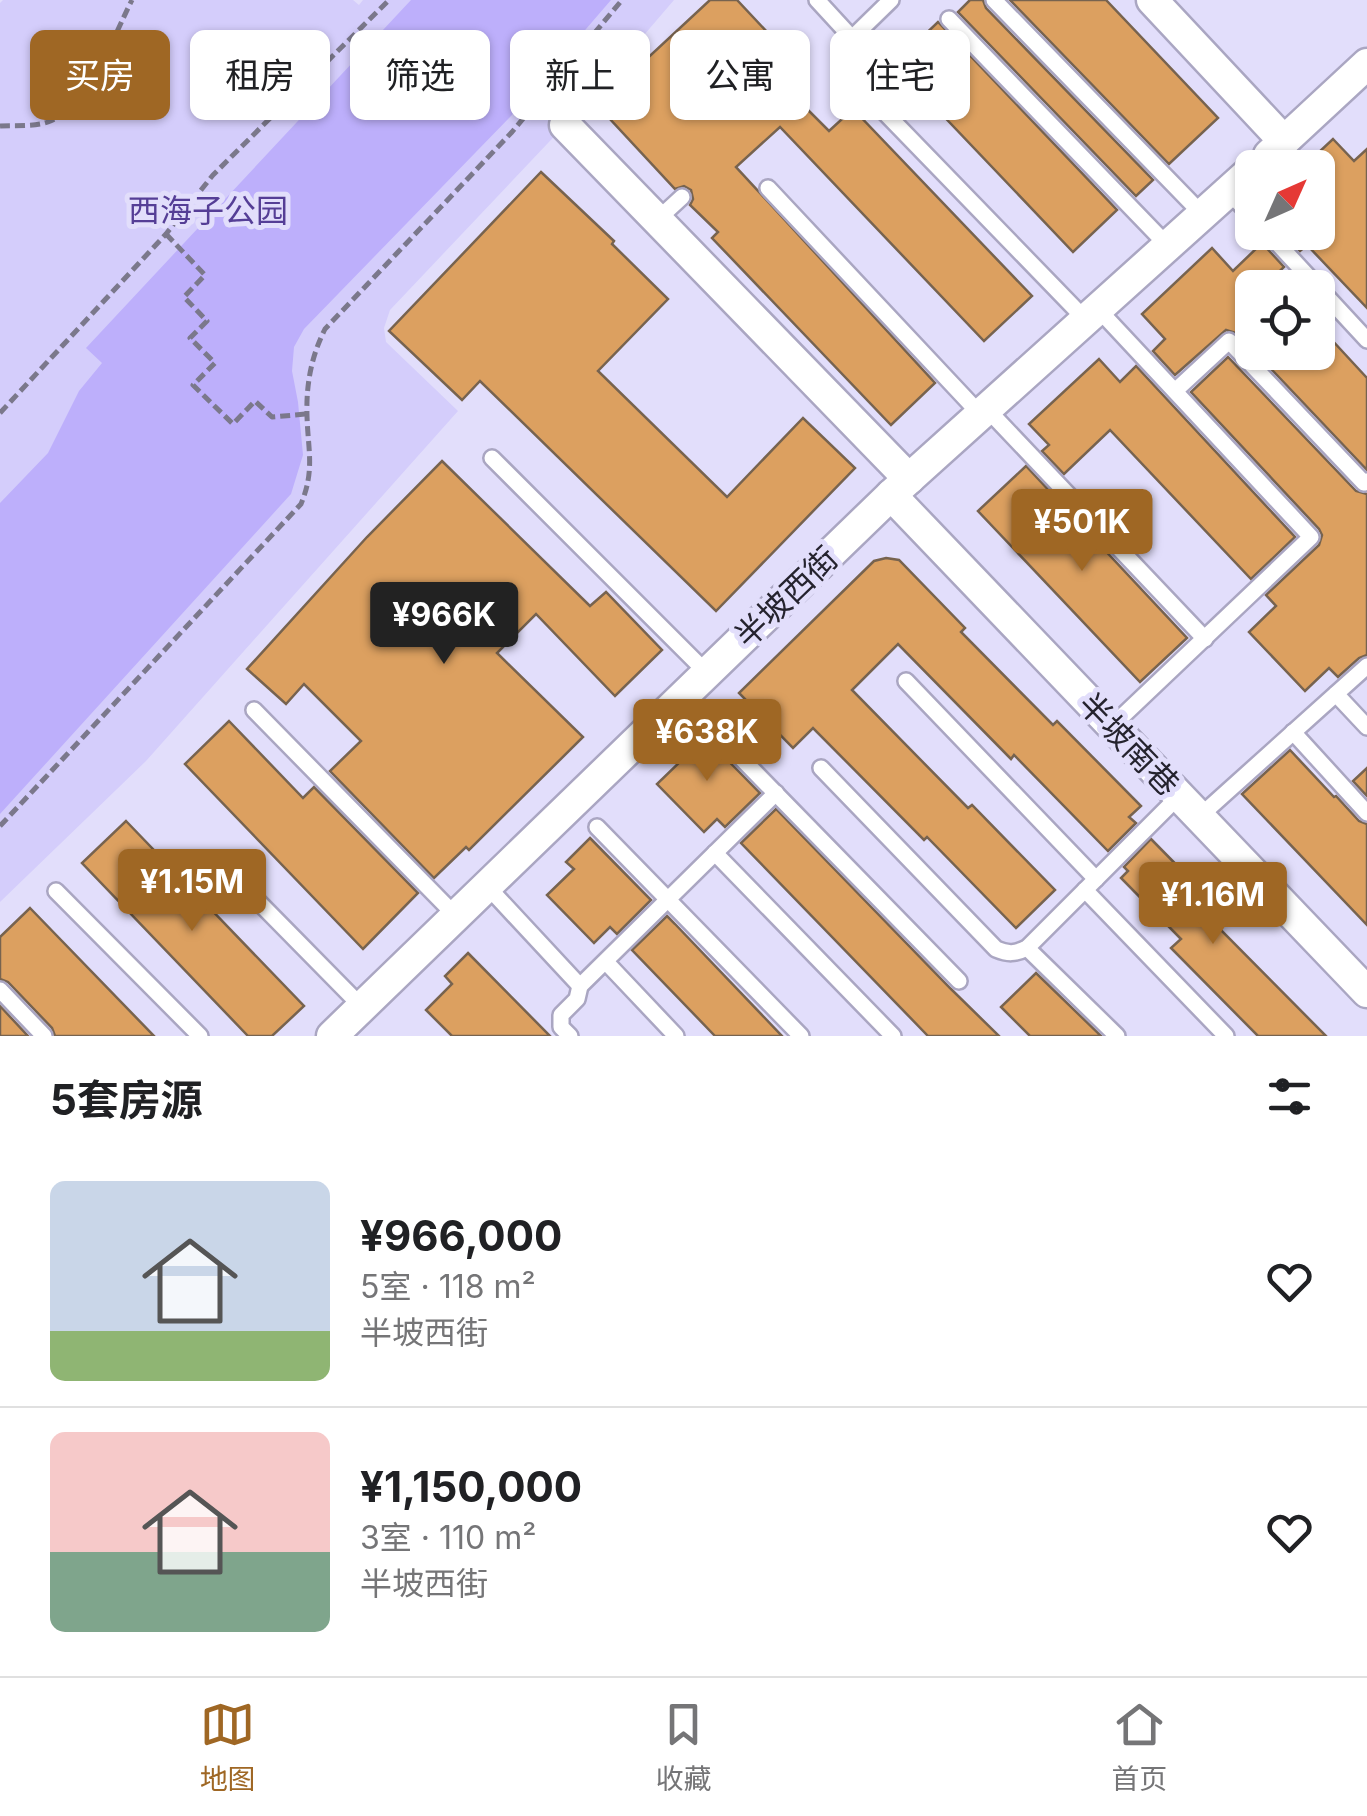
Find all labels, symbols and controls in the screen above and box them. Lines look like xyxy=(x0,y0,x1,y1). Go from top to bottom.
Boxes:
chip: 买房 xyxy=(30,30,170,120)
chip: 租房 xyxy=(190,30,330,120)
chip: 筛选 xyxy=(350,30,490,120)
chip: 新上 xyxy=(510,30,650,120)
chip: 公寓 xyxy=(670,30,810,120)
chip: 住宅 xyxy=(830,30,970,120)
north arrow xyxy=(1235,150,1335,250)
map controls xyxy=(1235,150,1335,370)
park label: 西海子公园 xyxy=(128,191,288,230)
button: locate xyxy=(1235,270,1335,370)
pin: ¥501K xyxy=(1012,489,1152,574)
text: ¥501K xyxy=(1033,502,1131,541)
street label: 半坡西街 xyxy=(726,539,846,655)
pin: ¥966K xyxy=(374,582,514,667)
text: ¥966K xyxy=(392,595,496,634)
street label: 半坡南巷 xyxy=(1071,684,1187,804)
pin: ¥638K xyxy=(637,699,777,784)
text: ¥638K xyxy=(655,712,759,751)
pin: ¥1.15M xyxy=(111,849,273,934)
text: ¥1.15M xyxy=(140,862,244,901)
pin: ¥1.16M xyxy=(1132,862,1294,947)
text: ¥1.16M xyxy=(1161,875,1265,914)
icon: filters xyxy=(1262,1069,1317,1124)
text: 5套房源 xyxy=(50,1074,203,1125)
text: ¥966,000 xyxy=(360,1210,562,1261)
icon: home xyxy=(130,1221,250,1341)
icon: heart xyxy=(1262,1254,1317,1309)
text: 5室 · 118 m² xyxy=(360,1267,536,1306)
text: 半坡西街 xyxy=(360,1313,488,1352)
text: ¥1,150,000 xyxy=(360,1461,582,1512)
icon: home xyxy=(130,1472,250,1592)
icon: heart xyxy=(1262,1505,1317,1560)
text: 3室 · 110 m² xyxy=(360,1518,536,1557)
text: 半坡西街 xyxy=(360,1564,488,1603)
tab: 地图 xyxy=(200,1697,256,1797)
tab: 收藏 xyxy=(655,1697,711,1797)
tab: 首页 xyxy=(1111,1697,1167,1797)

